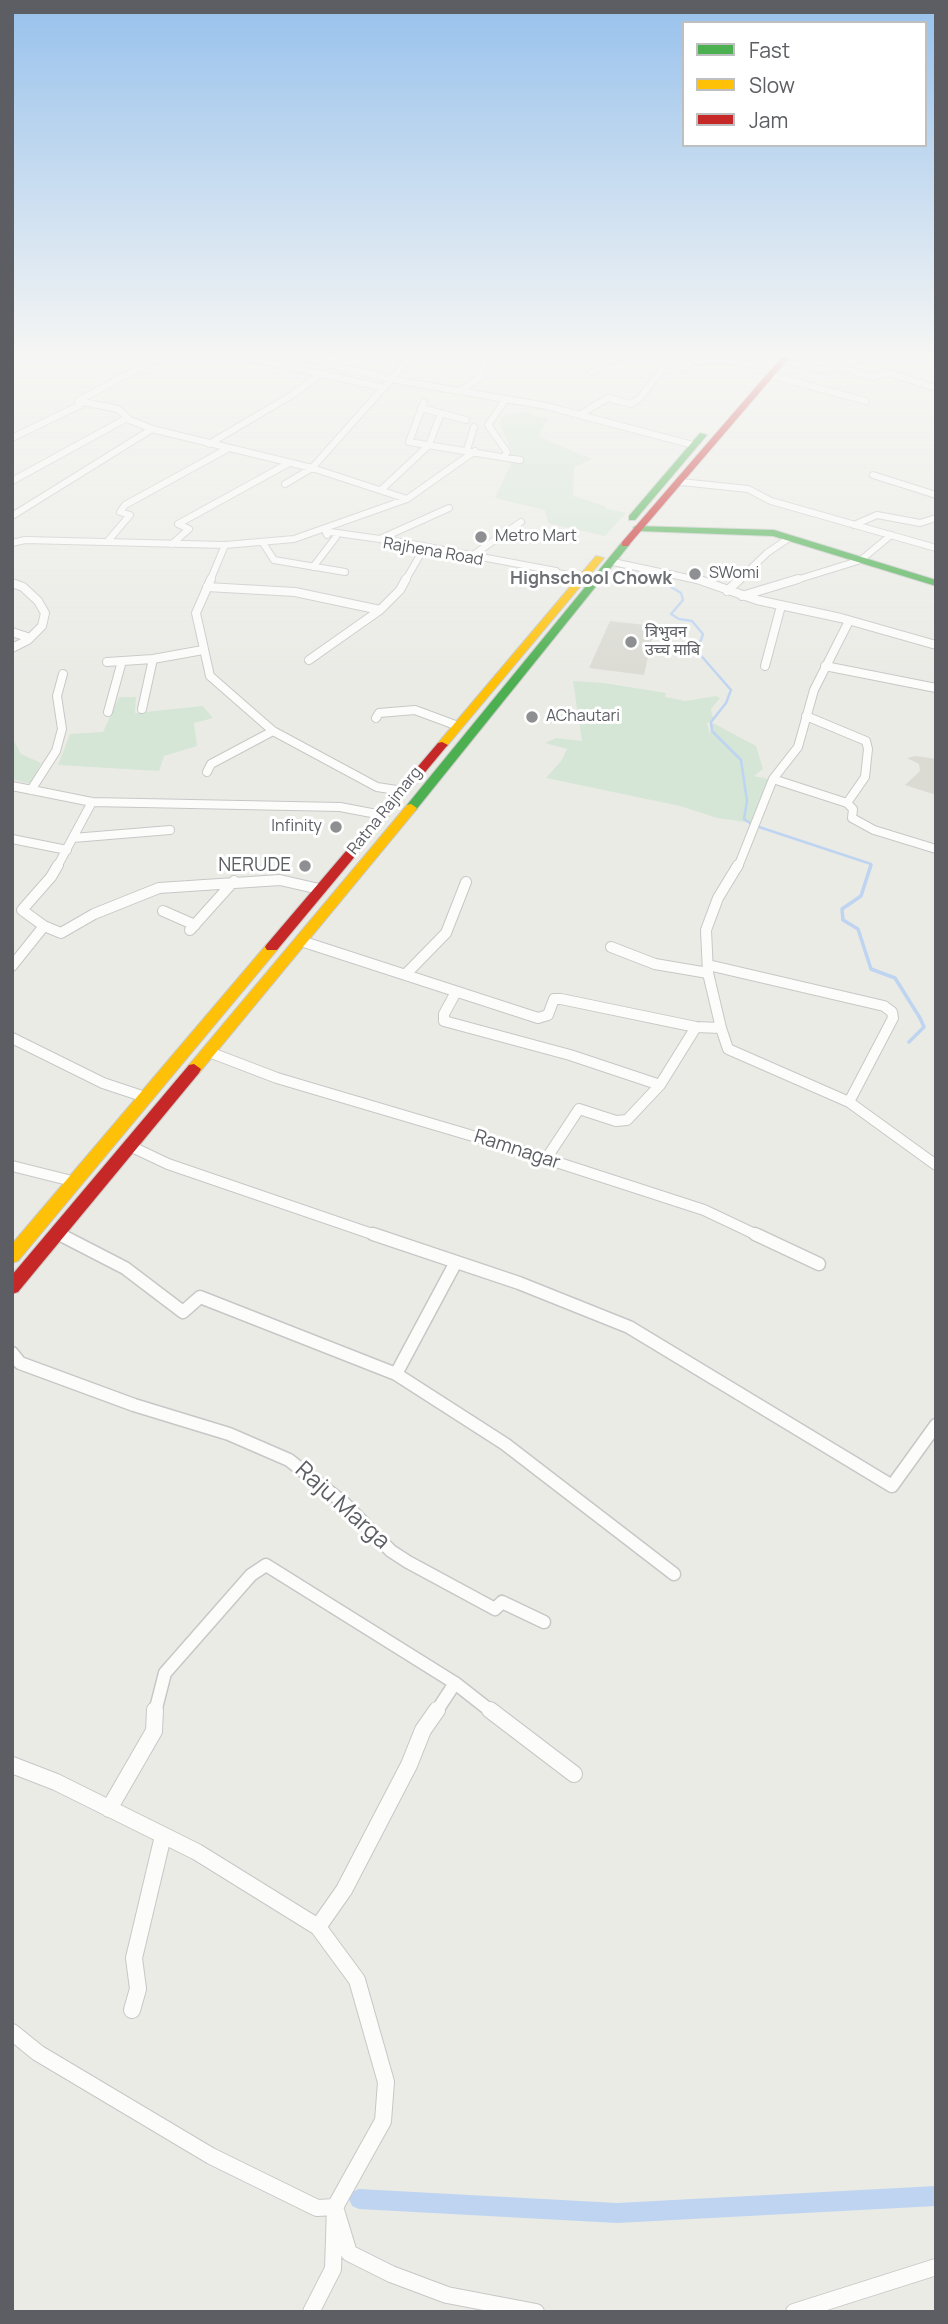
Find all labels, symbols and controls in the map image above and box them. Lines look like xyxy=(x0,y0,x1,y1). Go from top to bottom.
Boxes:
legend xyxy=(682,21,927,147)
text: Fast xyxy=(749,36,790,64)
text: Slow xyxy=(749,71,795,99)
text: Jam xyxy=(749,106,788,134)
place label: Metro Mart xyxy=(495,527,577,547)
marker: Metro Mart xyxy=(473,529,489,545)
street label: Rajhena Road xyxy=(382,534,484,570)
place label: SWomi xyxy=(709,564,759,584)
marker: SWomi xyxy=(687,566,703,582)
district label: Highschool Chowk xyxy=(510,568,672,590)
place label: त्रिभुवन उच्च माबि xyxy=(645,623,700,661)
marker: त्रिभुवन उच्च माबि xyxy=(623,634,639,650)
place label: AChautari xyxy=(546,707,620,727)
marker: AChautari xyxy=(524,709,540,725)
street label: Ratna Rajmarg xyxy=(344,763,426,859)
place label: Infinity xyxy=(271,817,322,837)
marker: Infinity xyxy=(328,819,344,835)
place label: NERUDE xyxy=(218,855,291,877)
marker: NERUDE xyxy=(297,858,313,874)
street label: Ramnagar xyxy=(471,1125,563,1175)
street label: Raju Marga xyxy=(289,1456,395,1556)

